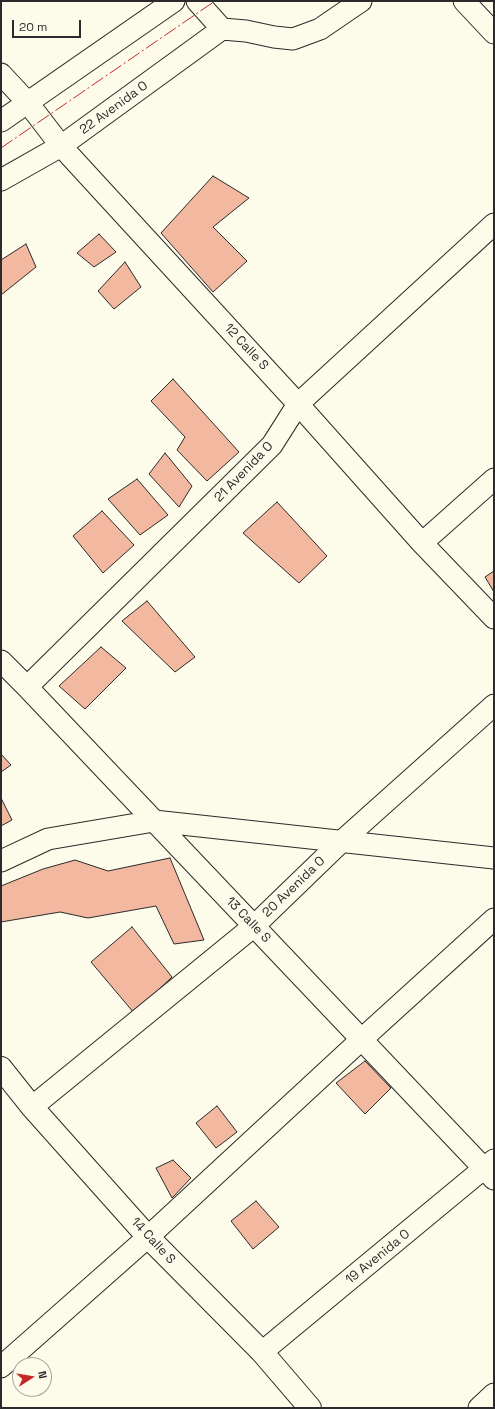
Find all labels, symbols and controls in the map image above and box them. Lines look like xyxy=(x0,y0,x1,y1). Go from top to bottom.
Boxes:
scale bar xyxy=(14,12,83,38)
text: 20 m xyxy=(19,19,47,35)
street label: 22 Avenida O xyxy=(77,78,151,138)
street label: 12 Calle S xyxy=(221,321,271,373)
street label: 21 Avenida O xyxy=(211,439,277,505)
street label: 20 Avenida O xyxy=(259,853,329,921)
street label: 13 Calle S xyxy=(222,894,274,946)
street label: 14 Calle S xyxy=(127,1214,179,1268)
street label: 19 Avenida O xyxy=(343,1226,413,1288)
north arrow xyxy=(12,1357,52,1397)
text: N xyxy=(35,1370,50,1380)

